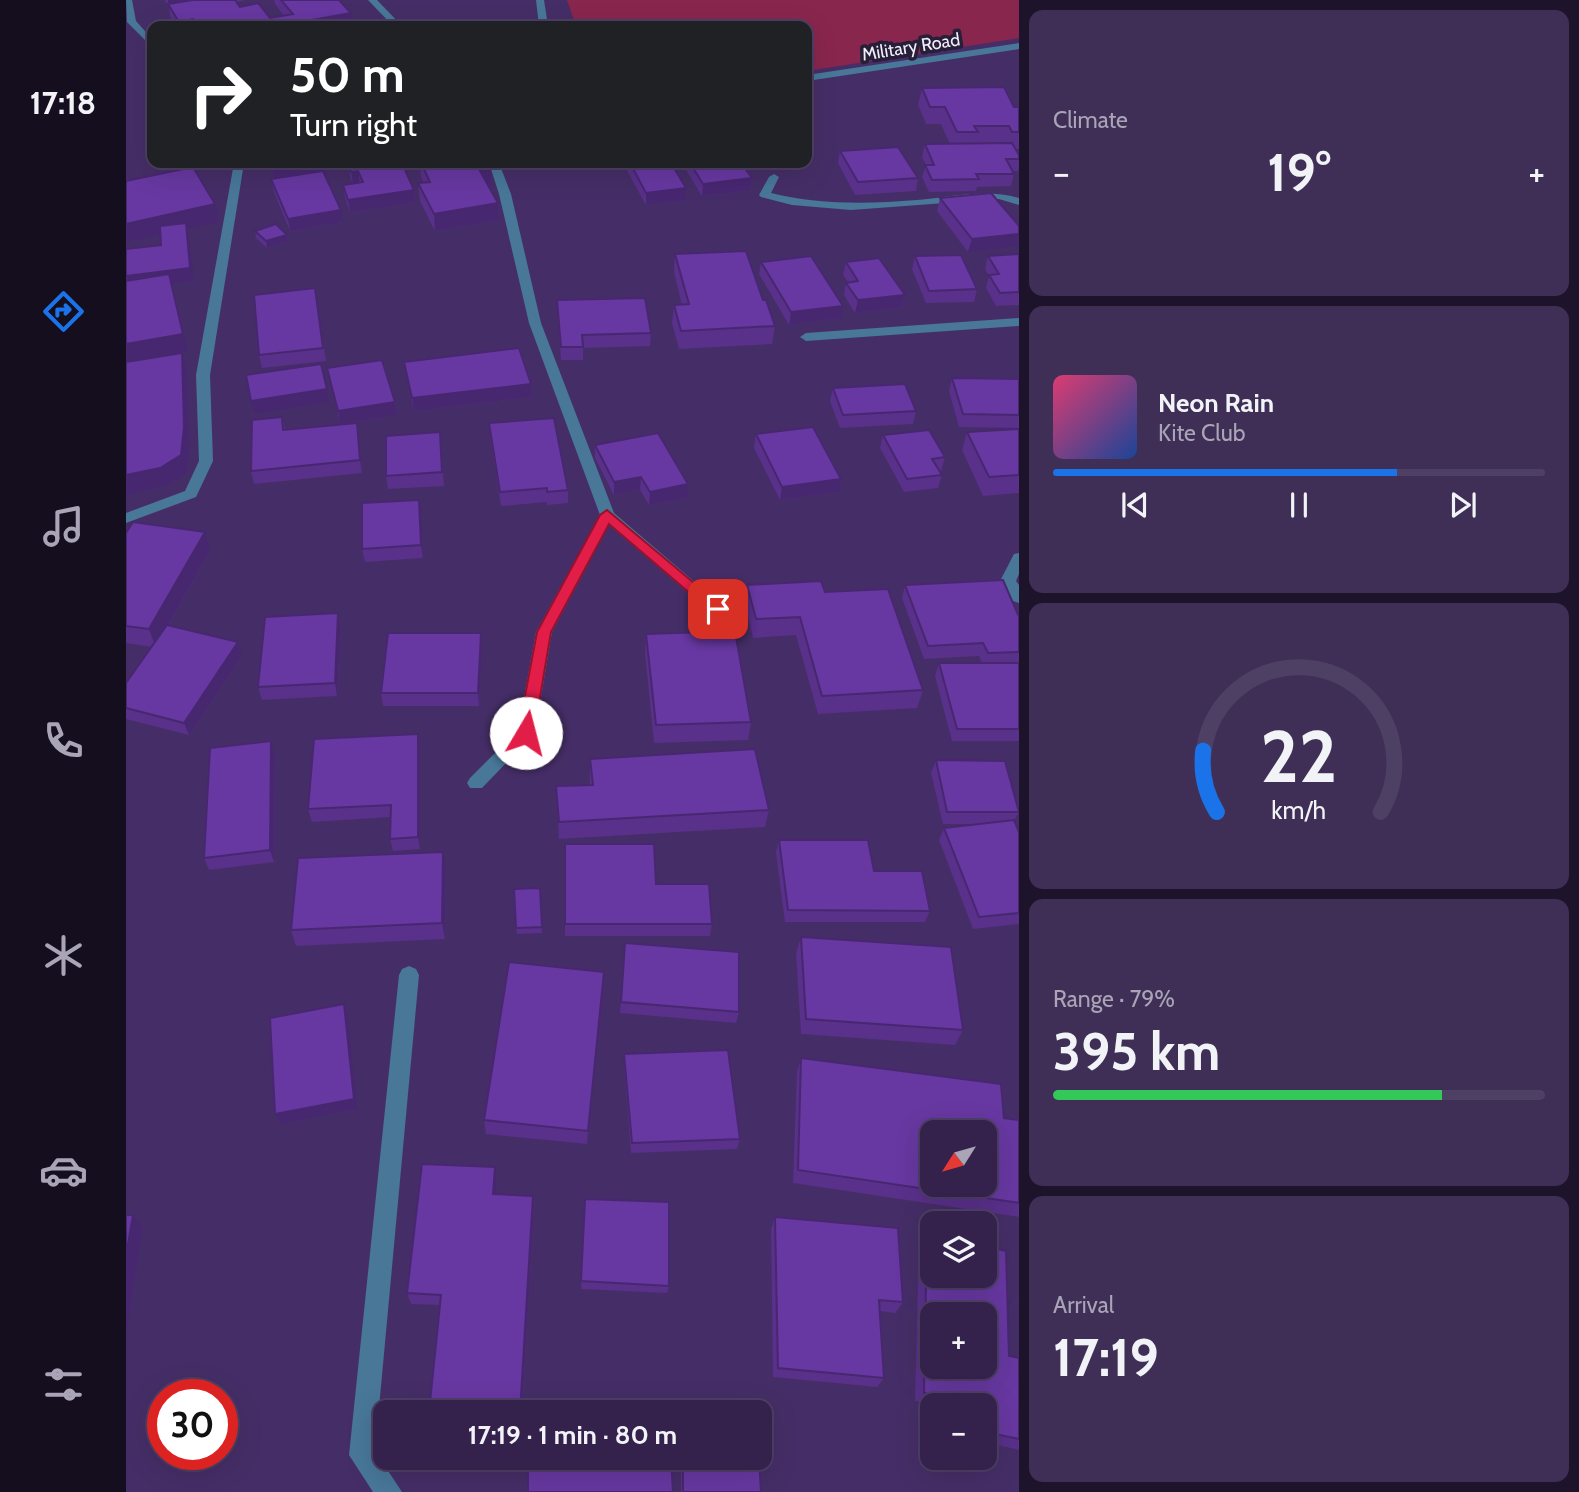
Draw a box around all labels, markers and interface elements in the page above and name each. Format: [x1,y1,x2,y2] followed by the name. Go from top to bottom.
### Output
[860,28,962,66] street label: Military Road
[290,45,405,104] text: 50 m
[175,49,266,140] icon: right
[30,83,96,122] text: 17:18
[290,105,417,144] text: Turn right
[1053,106,1128,134] text: Climate
[1267,141,1331,204] text: 19°
[1053,149,1070,196] text: −
[1528,149,1545,196] text: +
[39,287,88,336] icon: directions
[1158,387,1274,419] text: Neon Rain
[1158,419,1245,447] text: Kite Club
[1116,486,1154,524] icon: previous
[1280,486,1318,524] icon: pause
[1444,486,1482,524] icon: next
[39,502,88,551] icon: music
[688,579,748,639] pin
[699,590,737,628] icon: arrive
[489,696,563,770] position arrow
[1260,712,1338,800] text: 22
[39,716,88,765] icon: phone
[1272,795,1326,825] text: km/h
[39,931,88,980] icon: climate
[1053,985,1175,1013] text: Range · 79%
[1053,1020,1220,1083] text: 395 km
[920,1120,998,1197] north arrow
[920,1120,997,1470] map controls
[39,1146,88,1195] icon: car
[920,1211,997,1288] button: layers
[1053,1291,1114,1319] text: Arrival
[920,1302,997,1379] button: +
[1053,1326,1159,1389] text: 17:19
[39,1360,88,1409] icon: filters
[147,1379,238,1470] speed limit sign: 30
[920,1393,997,1470] button: −
[468,1419,677,1451] text: 17:19 · 1 min · 80 m

